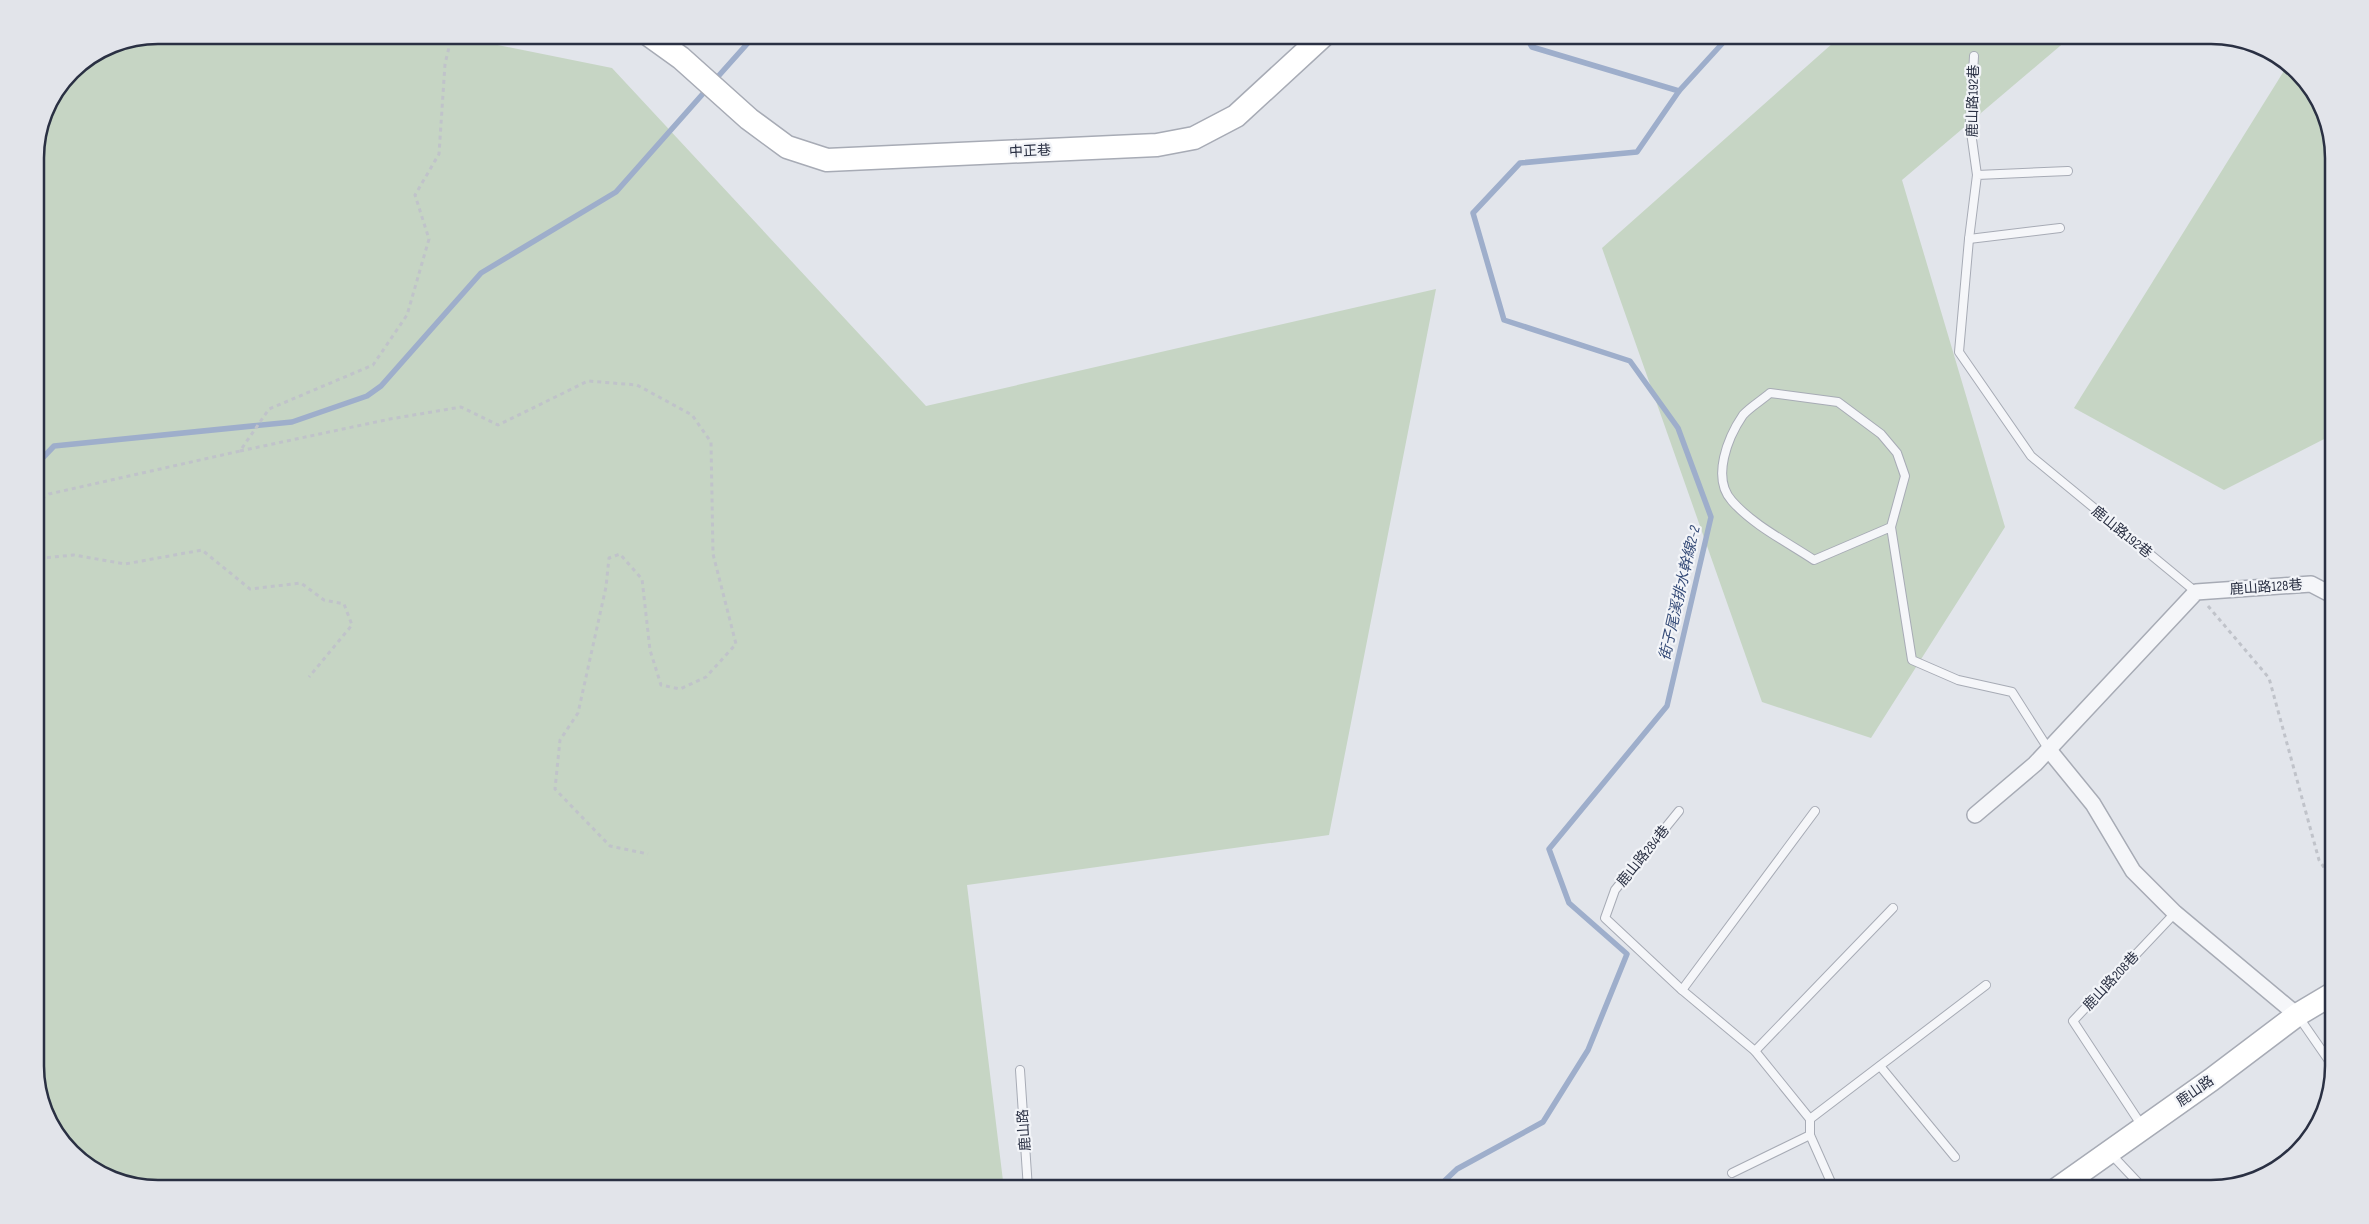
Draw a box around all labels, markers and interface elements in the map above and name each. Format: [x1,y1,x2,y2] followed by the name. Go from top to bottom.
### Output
[1964,64,1982,138] street label: 鹿山路192巷
[1009,141,1051,161] street label: 中正巷
[2088,502,2156,562] street label: 鹿山路192巷
[1655,523,1705,662] water label: 街子尾溪排水幹線2-2
[2229,576,2303,598] street label: 鹿山路128巷
[1613,822,1673,890] street label: 鹿山路284巷
[2079,948,2143,1014] street label: 鹿山路208巷
[2173,1072,2217,1110] street label: 鹿山路
[1014,1108,1034,1152] street label: 鹿山路

